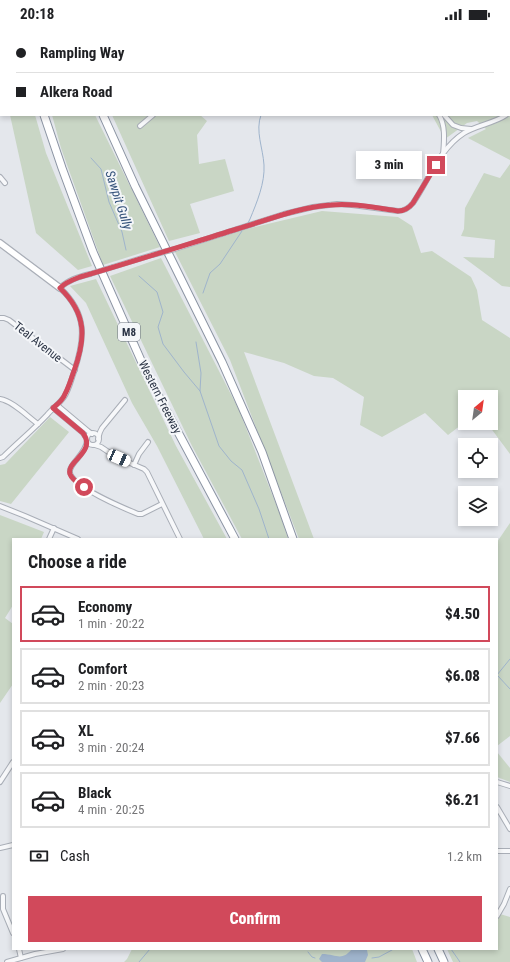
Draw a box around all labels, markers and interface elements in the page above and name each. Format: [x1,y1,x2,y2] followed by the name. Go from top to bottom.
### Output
[20,5,54,23] text: 20:18
[40,44,125,62] text: Rampling Way
[40,83,112,101] text: Alkera Road
[356,151,422,179] callout: 3 min
[427,156,445,174] route end
[375,157,403,172] text: 3 min
[102,169,136,232] water label: Sawpit Gully
[11,319,65,365] street label: Teal Avenue
[118,323,140,341] road number: M8
[136,358,184,436] street label: Western Freeway
[458,390,498,430] north arrow
[458,390,498,526] map controls
[458,438,498,478] button: locate
[106,448,132,468] car
[75,478,93,496] route start
[458,486,498,526] button: layers
[28,551,127,572] text: Choose a ride
[30,596,66,632] icon: car
[78,598,132,616] text: Economy
[445,605,480,623] text: $4.50
[78,616,144,631] text: 1 min · 20:22
[30,658,66,694] icon: car
[78,660,127,678] text: Comfort
[445,667,480,685] text: $6.08
[78,678,144,693] text: 2 min · 20:23
[30,720,66,756] icon: car
[78,722,94,740] text: XL
[445,729,480,747] text: $7.66
[78,740,144,755] text: 3 min · 20:24
[30,782,66,818] icon: car
[78,784,111,802] text: Black
[445,791,480,809] text: $6.21
[78,802,144,817] text: 4 min · 20:25
[28,845,50,867] icon: cash
[60,847,90,865] text: Cash
[447,849,482,864] text: 1.2 km
[28,896,482,942] button: Confirm

